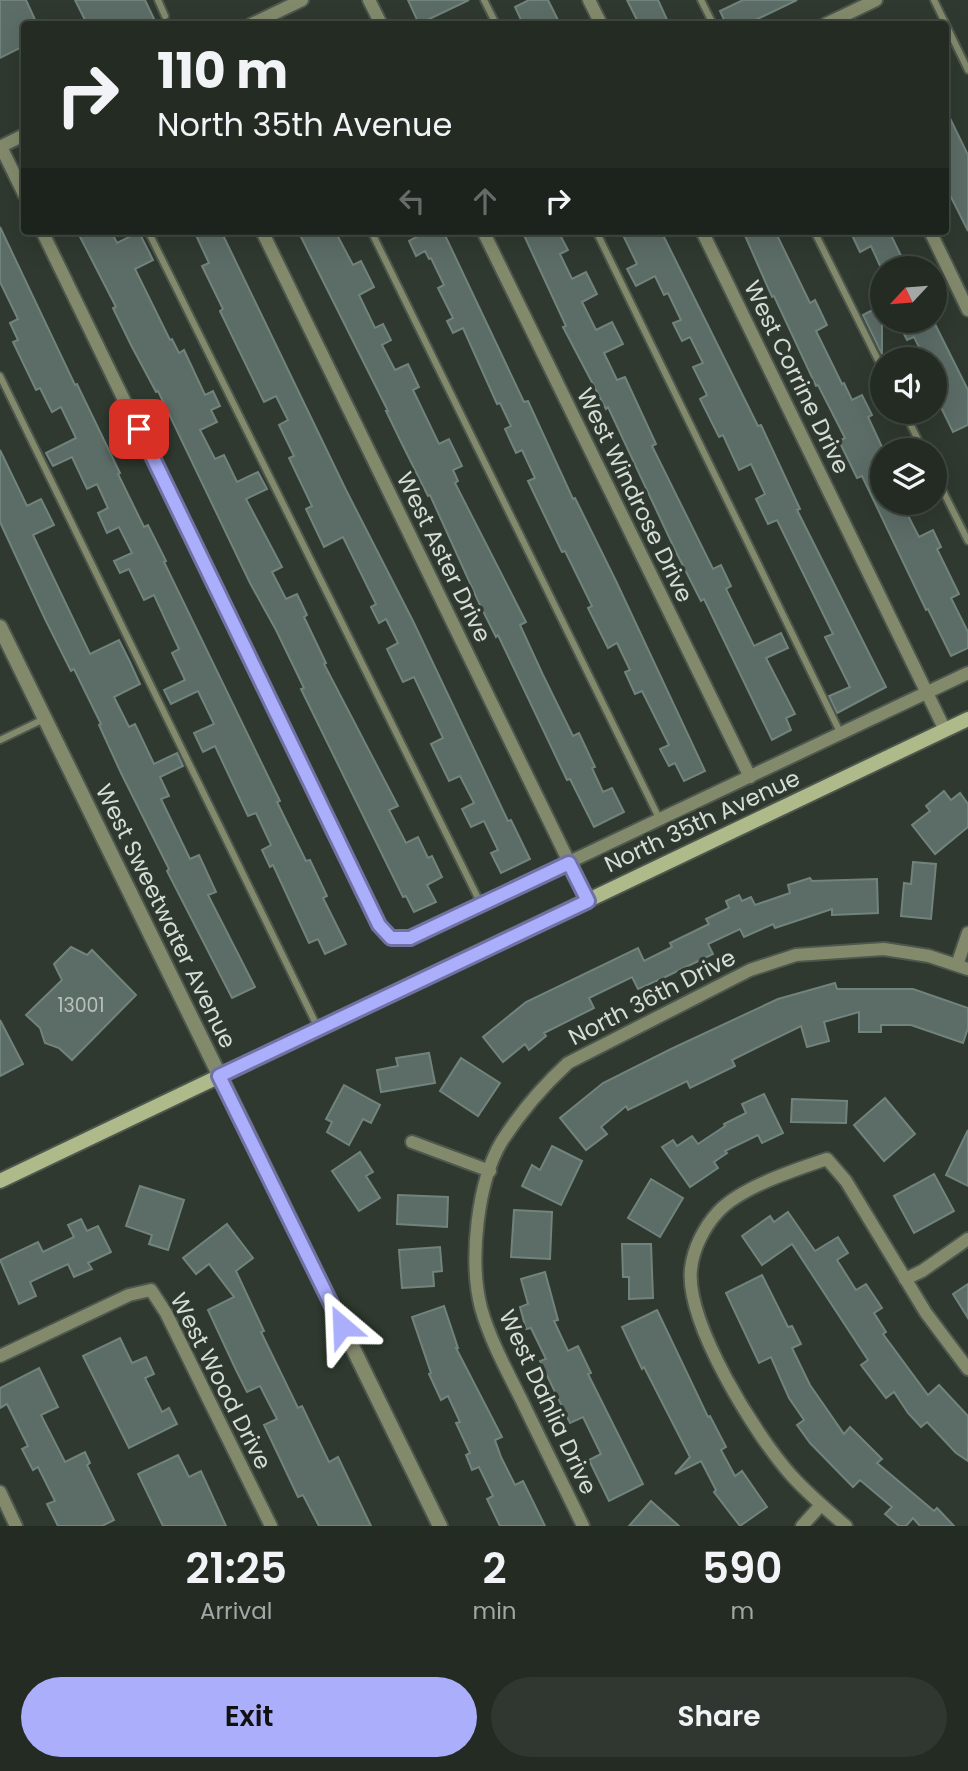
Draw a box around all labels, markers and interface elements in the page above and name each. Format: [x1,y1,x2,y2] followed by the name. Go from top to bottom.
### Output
[157,37,288,105] text: 110 m
[42,49,133,140] icon: right
[157,102,452,147] text: North 35th Avenue
[393,182,431,220] icon: left
[466,182,504,220] icon: ahead
[539,182,577,220] icon: right
[870,256,947,332] north arrow
[870,256,947,515] map controls
[736,275,858,479] street label: West Corrine Drive
[870,347,947,424] button: sound
[569,382,701,608] street label: West Windrose Drive
[109,399,169,459] pin
[120,410,158,448] icon: arrive
[870,438,947,515] button: layers
[389,467,499,647] street label: West Aster Drive
[599,762,805,880] street label: North 35th Avenue
[88,778,244,1054] street label: West Sweetwater Avenue
[563,941,741,1053] street label: North 36th Drive
[57,992,105,1019] house number: 13001
[163,1287,279,1475] street label: West Wood Drive
[305,1289,379,1363] position arrow
[491,1304,605,1500] street label: West Dahlia Drive
[185,1539,287,1598] text: 21:25
[482,1539,507,1598] text: 2
[702,1539,782,1598] text: 590
[200,1595,272,1627] text: Arrival
[472,1595,517,1627] text: min
[730,1595,754,1627] text: m
[21,1677,477,1757] button: Exit
[491,1677,947,1757] button: Share

